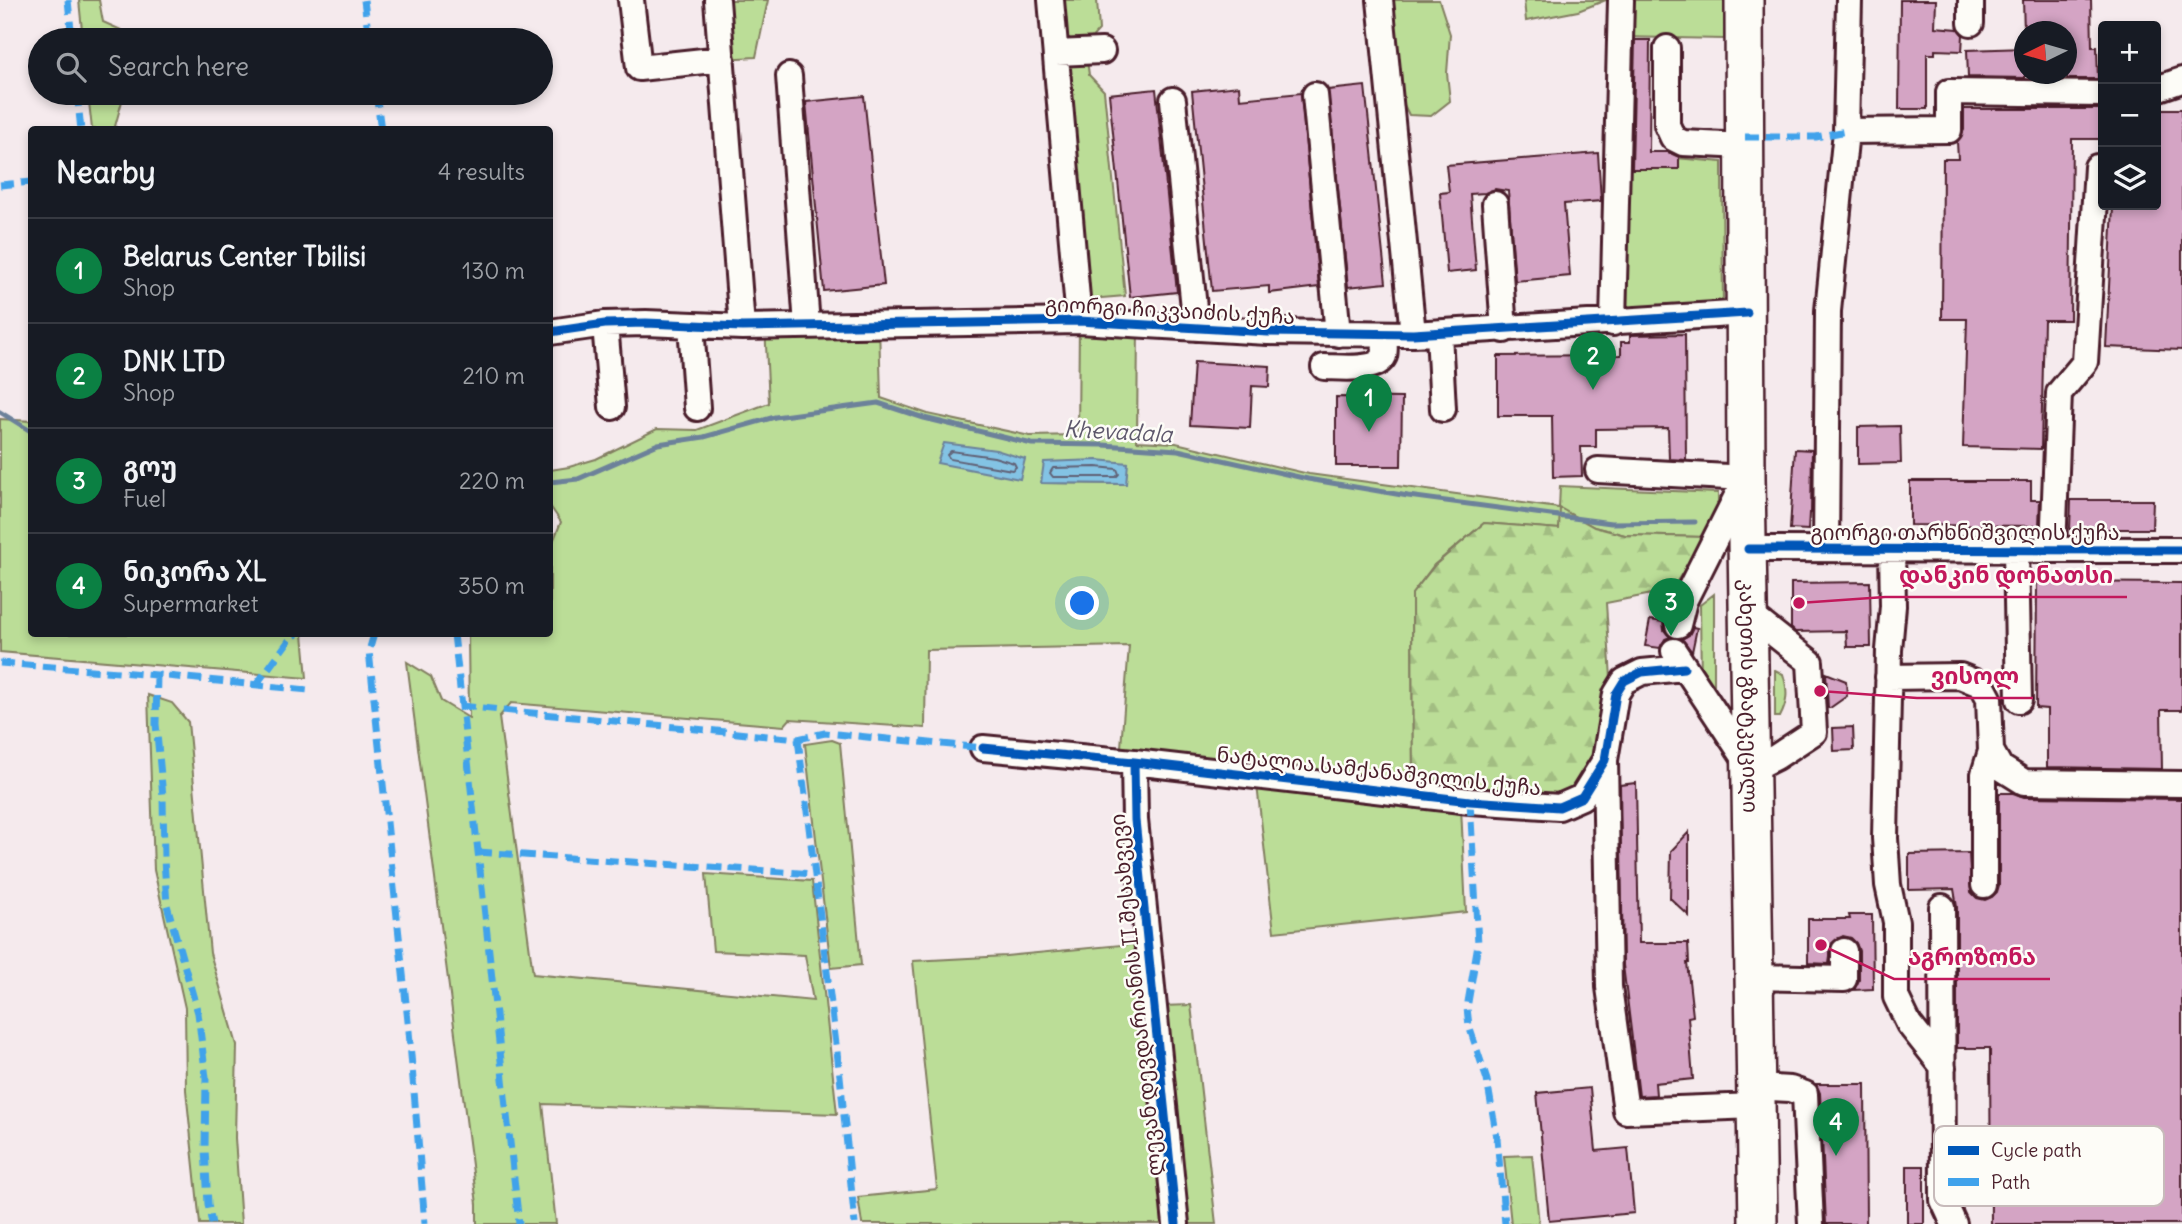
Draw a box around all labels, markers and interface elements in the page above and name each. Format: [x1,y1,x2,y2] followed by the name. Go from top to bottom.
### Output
[2014,21,2077,84] north arrow
[2098,21,2161,210] map controls
[2098,21,2161,84] button: +
[28,28,553,105] search box
[52,48,90,86] icon: search
[108,50,249,83] text: Search here
[2098,84,2161,147] button: −
[2098,147,2161,210] button: layers
[56,153,156,191] text: Nearby
[438,157,525,186] text: 4 results
[123,240,366,273] text: Belarus Center Tbilisi
[74,256,84,285] text: 1
[462,256,525,285] text: 130 m
[123,273,175,302] text: Shop
[1044,290,1296,330] street label: გიორგი ჩიკვაიძის ქუჩა
[1570,332,1616,390] pin: 2
[123,345,225,378] text: DNK LTD
[73,361,85,390] text: 2
[462,361,525,390] text: 210 m
[1346,374,1392,432] pin: 1
[123,378,175,407] text: Shop
[1063,414,1175,448] water label: Khevadala
[123,450,177,483] text: გოუ
[72,466,86,495] text: 3
[459,466,525,495] text: 220 m
[123,484,166,513] text: Fuel
[1810,519,2120,546] street label: გიორგი თარხნიშვილის ქუჩა
[1885,553,2127,597] callout: დანკინ დონათსი
[123,555,267,588] text: ნიკორა XL
[1899,560,2113,590] text: დანკინ დონათსი
[72,571,86,600] text: 4
[458,571,525,600] text: 350 m
[1648,578,1694,636] pin: 3
[1734,579,1765,813] street label: კახეთის გზატკეცილი
[1065,586,1099,620] your location
[123,589,259,618] text: Supermarket
[1917,654,2033,698] callout: ვისოლ
[1931,661,2019,690] text: ვისოლ
[1215,741,1543,801] street label: ნატალია სამქანაშვილის ქუჩა
[1104,812,1168,1178] street label: ლევან დევდარიანის II შესახვევი
[1894,935,2050,979] callout: აგროზონა
[1908,942,2036,971] text: აგროზონა
[1813,1098,1859,1156] pin: 4
[1934,1126,2164,1206] legend
[1991,1138,2082,1162] text: Cycle path
[1991,1170,2030,1194] text: Path

